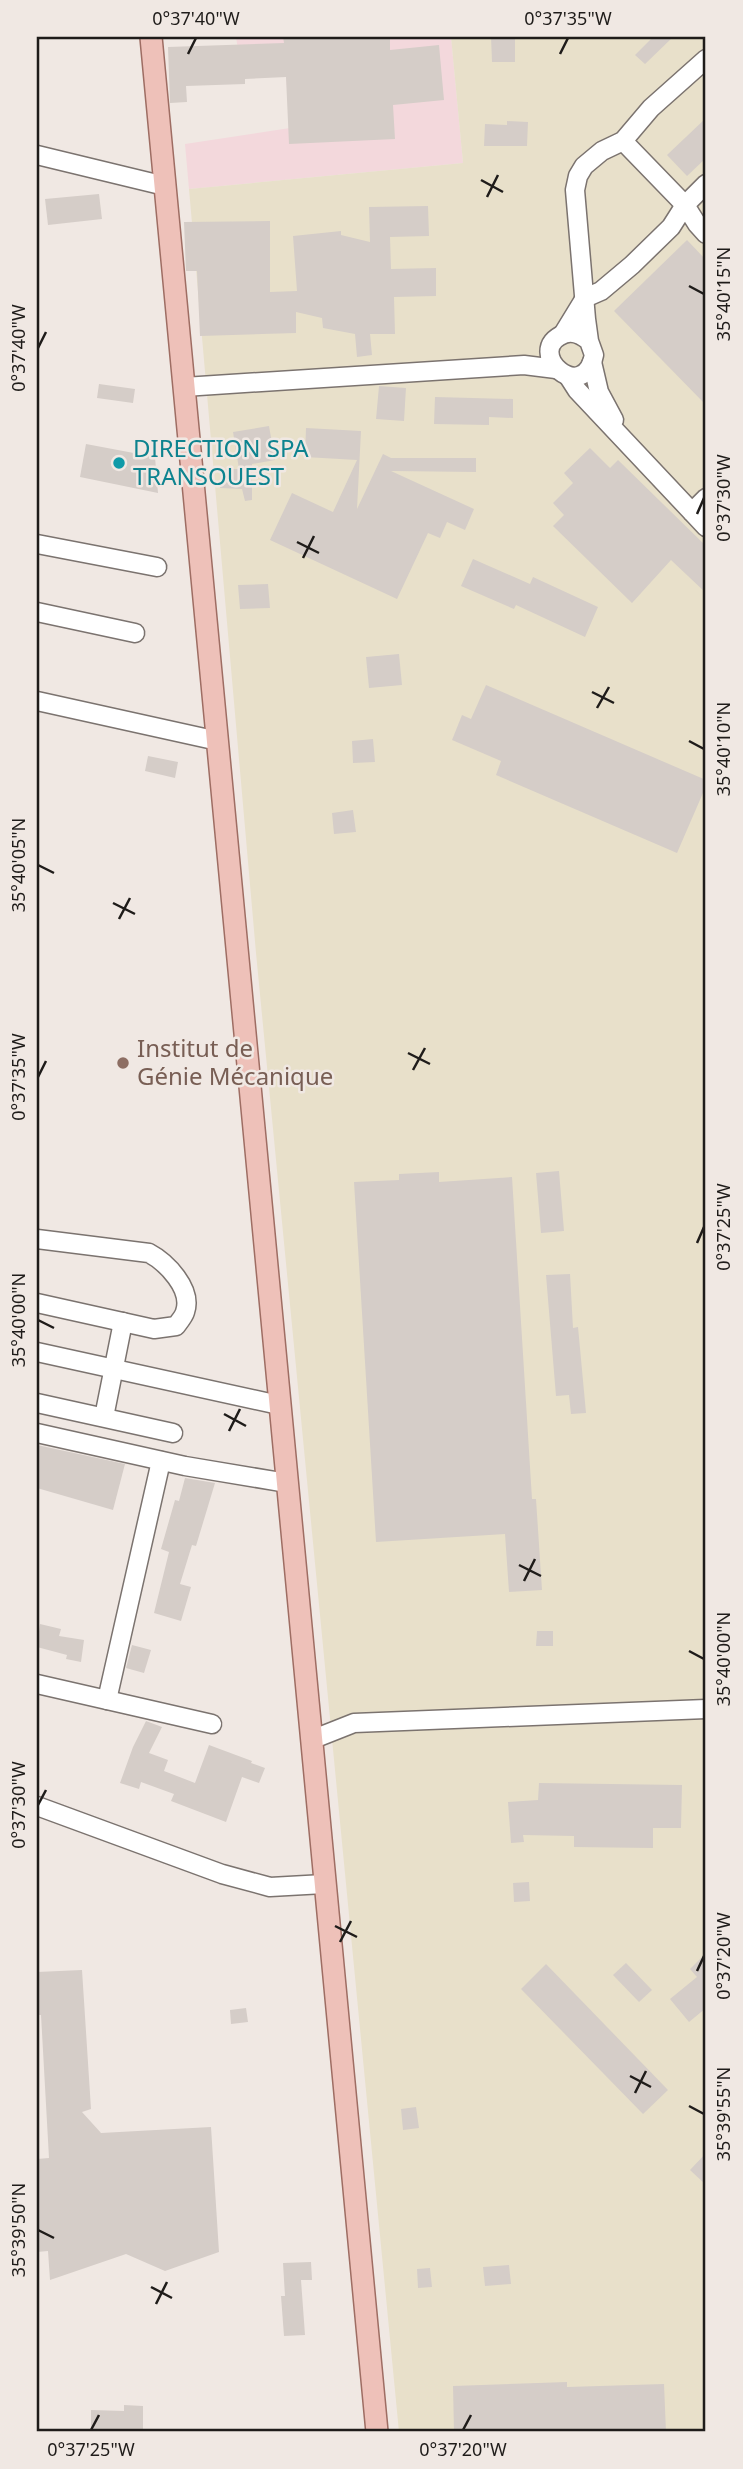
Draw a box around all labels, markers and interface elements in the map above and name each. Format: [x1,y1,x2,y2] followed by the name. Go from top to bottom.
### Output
[152,6,240,30] text: 0°37'40"W
[524,6,612,30] text: 0°37'35"W
[711,247,735,341] text: 35°40'15"N
[6,304,30,392] text: 0°37'40"W
[133,431,309,492] place label: DIRECTION SPA TRANSOUEST
[711,454,735,542] text: 0°37'30"W
[111,455,127,471] marker: DIRECTION SPA TRANSOUEST
[711,702,735,796] text: 35°40'10"N
[6,818,30,912] text: 35°40'05"N
[137,1031,333,1092] place label: Institut de Génie Mécanique
[6,1033,30,1121] text: 0°37'35"W
[115,1055,131,1071] marker: Institut de Génie Mécanique
[711,1183,735,1271] text: 0°37'25"W
[6,1273,30,1367] text: 35°40'00"N
[711,1612,735,1706] text: 35°40'00"N
[6,1761,30,1849] text: 0°37'30"W
[711,1912,735,2000] text: 0°37'20"W
[711,2067,735,2161] text: 35°39'55"N
[6,2183,30,2277] text: 35°39'50"N
[47,2437,135,2461] text: 0°37'25"W
[419,2437,507,2461] text: 0°37'20"W

